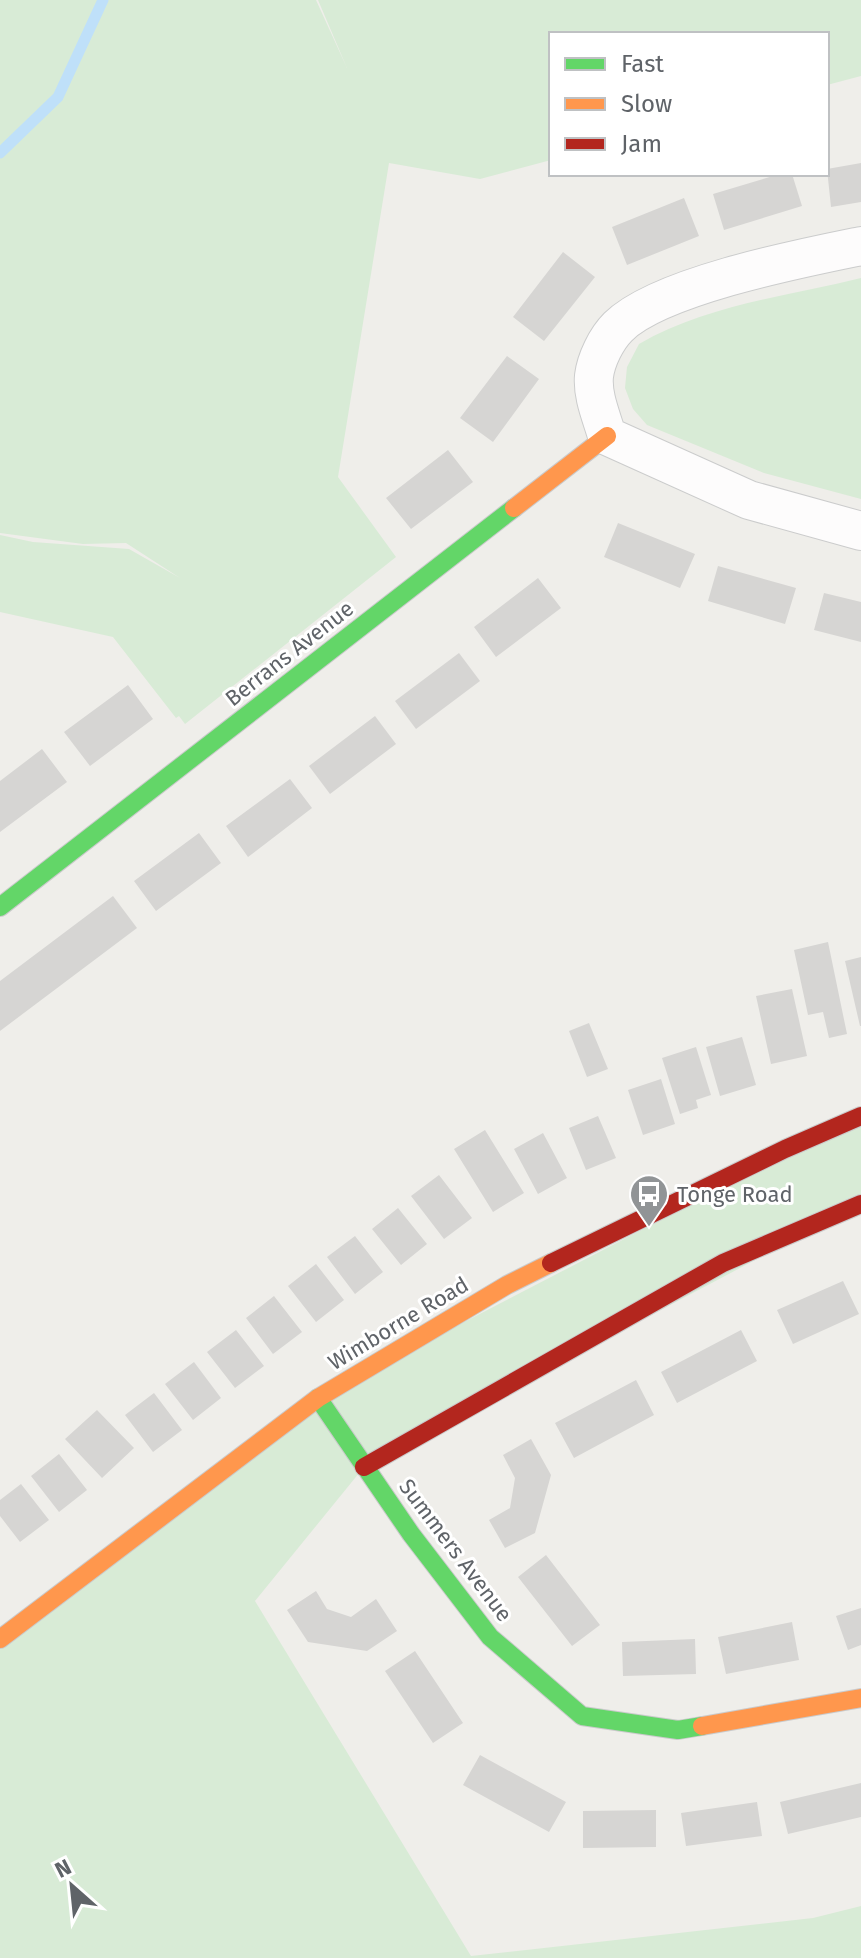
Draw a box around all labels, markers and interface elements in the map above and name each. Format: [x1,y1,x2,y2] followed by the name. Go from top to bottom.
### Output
[549,32,829,176] legend
[621,50,664,78] text: Fast
[621,90,672,118] text: Slow
[621,130,662,158] text: Jam
[220,595,359,712] street label: Berrans Avenue
[628,1173,670,1228] bus stop icon: Tonge Road
[677,1181,793,1208] place label: Tonge Road
[323,1271,473,1376] street label: Wimborne Road
[393,1474,518,1627] street label: Summers Avenue
[32,1846,112,1926] north arrow
[51,1853,76,1884] text: N

